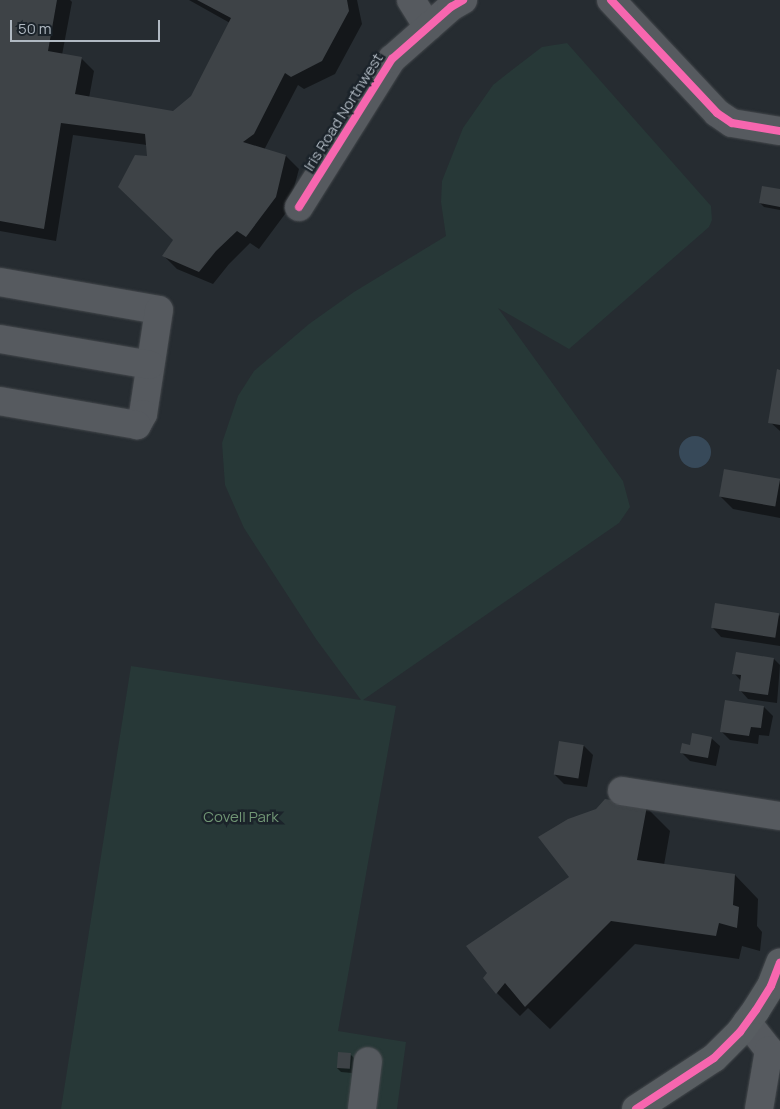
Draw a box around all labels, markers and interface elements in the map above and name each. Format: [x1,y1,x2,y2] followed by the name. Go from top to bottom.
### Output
[12,10,162,42] scale bar
[18,18,52,39] text: 50 m
[300,50,386,174] street label: Iris Road Northwest
[203,808,279,826] park label: Covell Park

